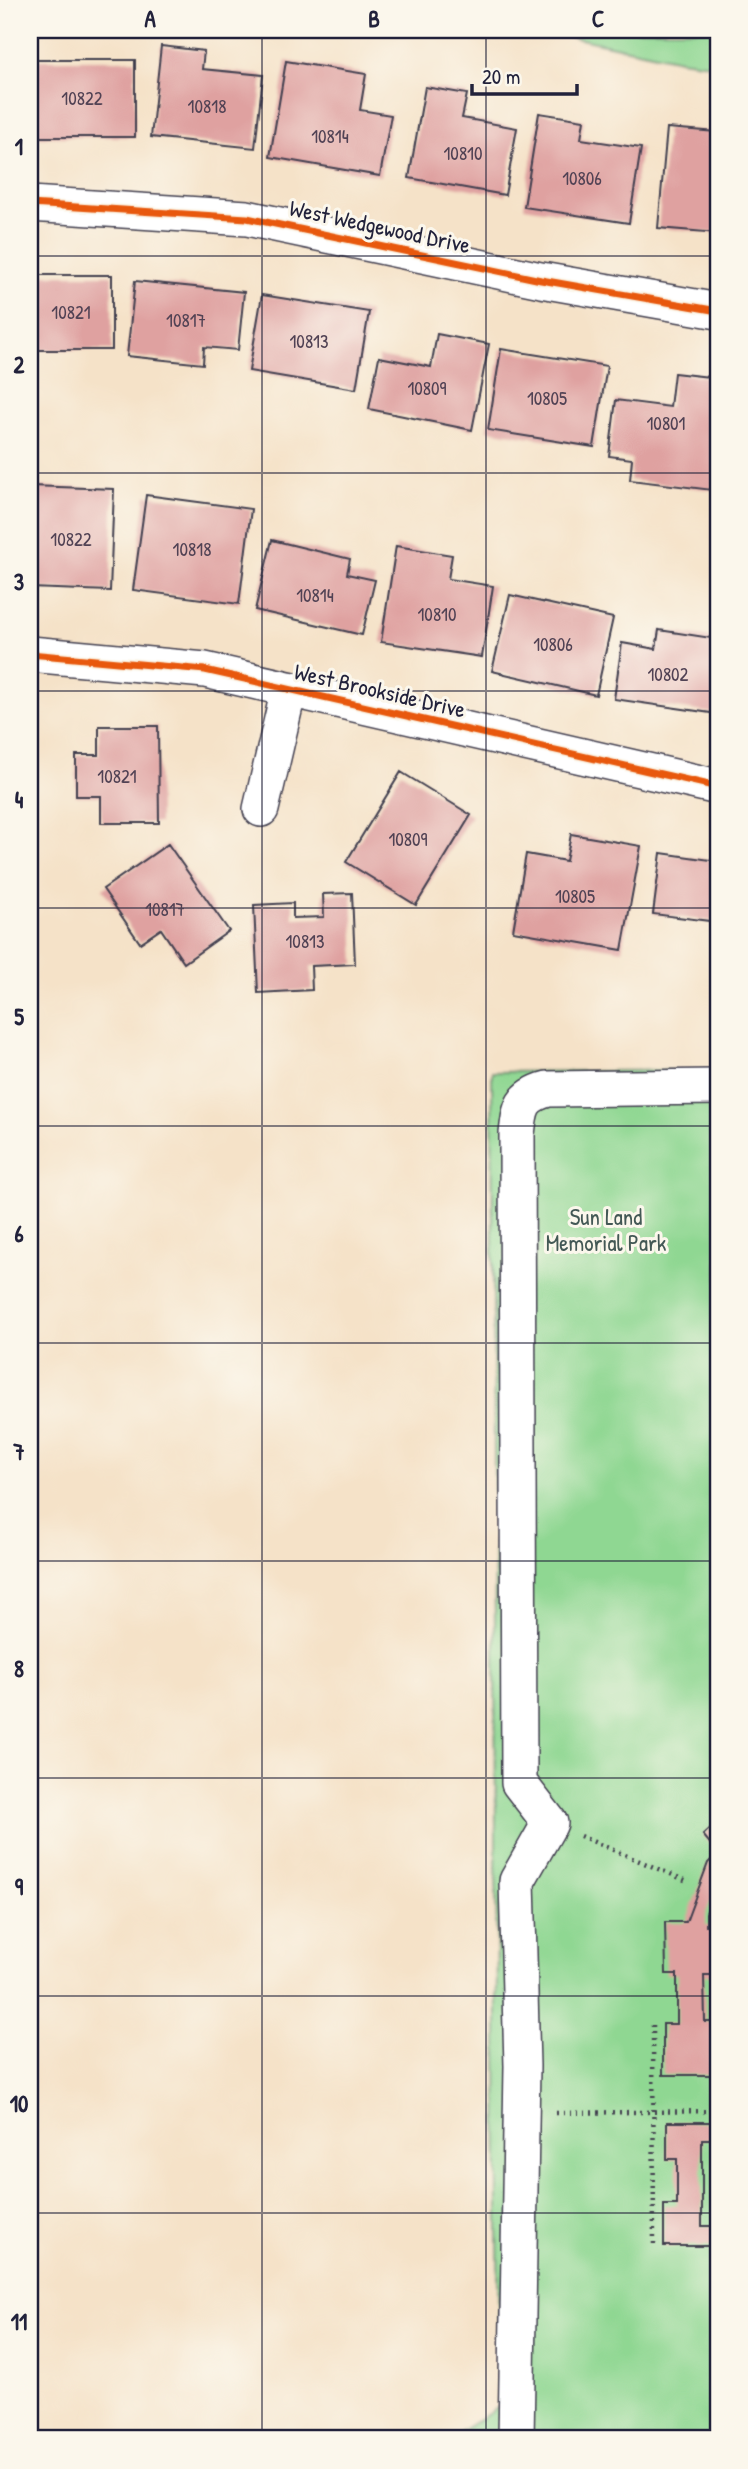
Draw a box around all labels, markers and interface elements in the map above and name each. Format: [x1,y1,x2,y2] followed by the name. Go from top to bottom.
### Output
[144,3,156,34] text: A
[368,3,380,34] text: B
[592,3,604,34] text: C
[472,52,576,96] scale bar
[482,62,520,91] text: 20 m
[61,85,103,111] house number: 10822
[188,93,226,119] house number: 10818
[311,123,349,149] house number: 10814
[15,131,23,162] text: 1
[443,140,483,166] house number: 10810
[562,165,602,191] house number: 10806
[287,192,473,260] street label: West Wedgewood Drive
[51,299,91,325] house number: 10821
[166,307,206,333] house number: 10817
[289,328,329,354] house number: 10813
[14,349,25,380] text: 2
[407,375,447,401] house number: 10809
[527,385,567,411] house number: 10805
[646,410,686,436] house number: 10801
[50,526,92,552] house number: 10822
[173,536,211,562] house number: 10818
[14,566,24,597] text: 3
[296,582,334,608] house number: 10814
[417,601,457,627] house number: 10810
[533,631,573,657] house number: 10806
[291,655,469,725] street label: West Brookside Drive
[647,661,689,687] house number: 10802
[97,763,137,789] house number: 10821
[15,784,24,815] text: 4
[388,826,428,852] house number: 10809
[555,883,595,909] house number: 10805
[145,896,185,922] house number: 10817
[285,928,325,954] house number: 10813
[14,1001,24,1032] text: 5
[546,1201,667,1258] park label: Sun Land Memorial Park
[14,1218,24,1249] text: 6
[12,1436,25,1467] text: 7
[14,1653,24,1684] text: 8
[15,1871,24,1902] text: 9
[10,2088,28,2119] text: 10
[11,2306,27,2337] text: 11

